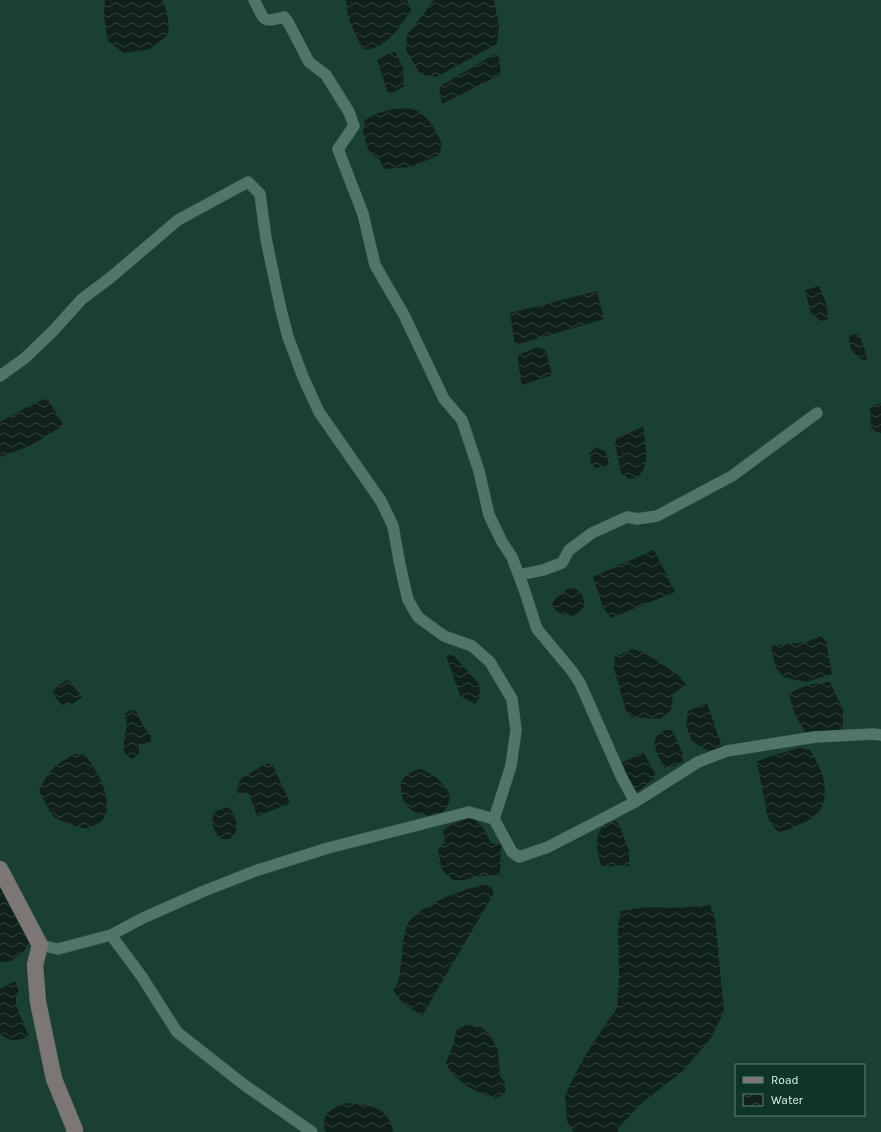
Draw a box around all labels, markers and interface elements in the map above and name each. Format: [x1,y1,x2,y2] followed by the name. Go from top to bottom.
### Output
[735,1064,865,1116] legend
[771,1073,799,1087] text: Road
[771,1093,804,1107] text: Water

